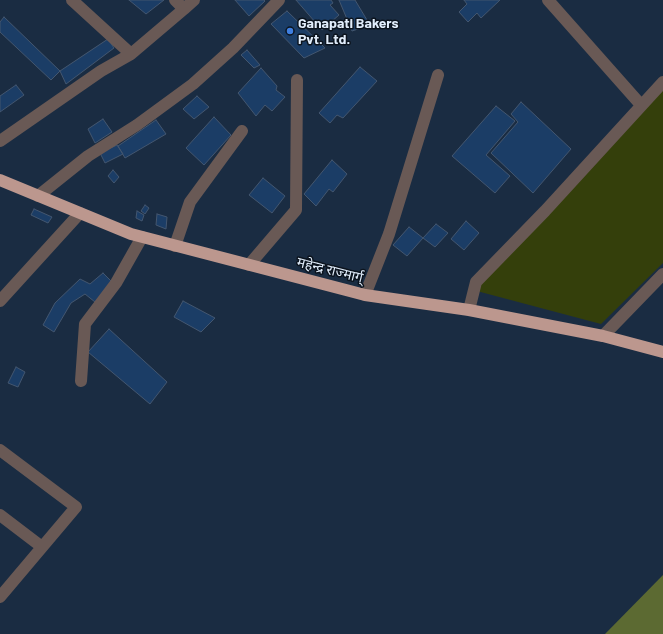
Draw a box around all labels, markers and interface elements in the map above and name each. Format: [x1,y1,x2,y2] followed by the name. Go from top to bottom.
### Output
[298,15,399,48] place label: Ganapati Bakers Pvt. Ltd.
[285,26,295,36] marker: Ganapati Bakers Pvt. Ltd.
[295,254,365,286] street label: महेन्द्र राज्मार्ग्

